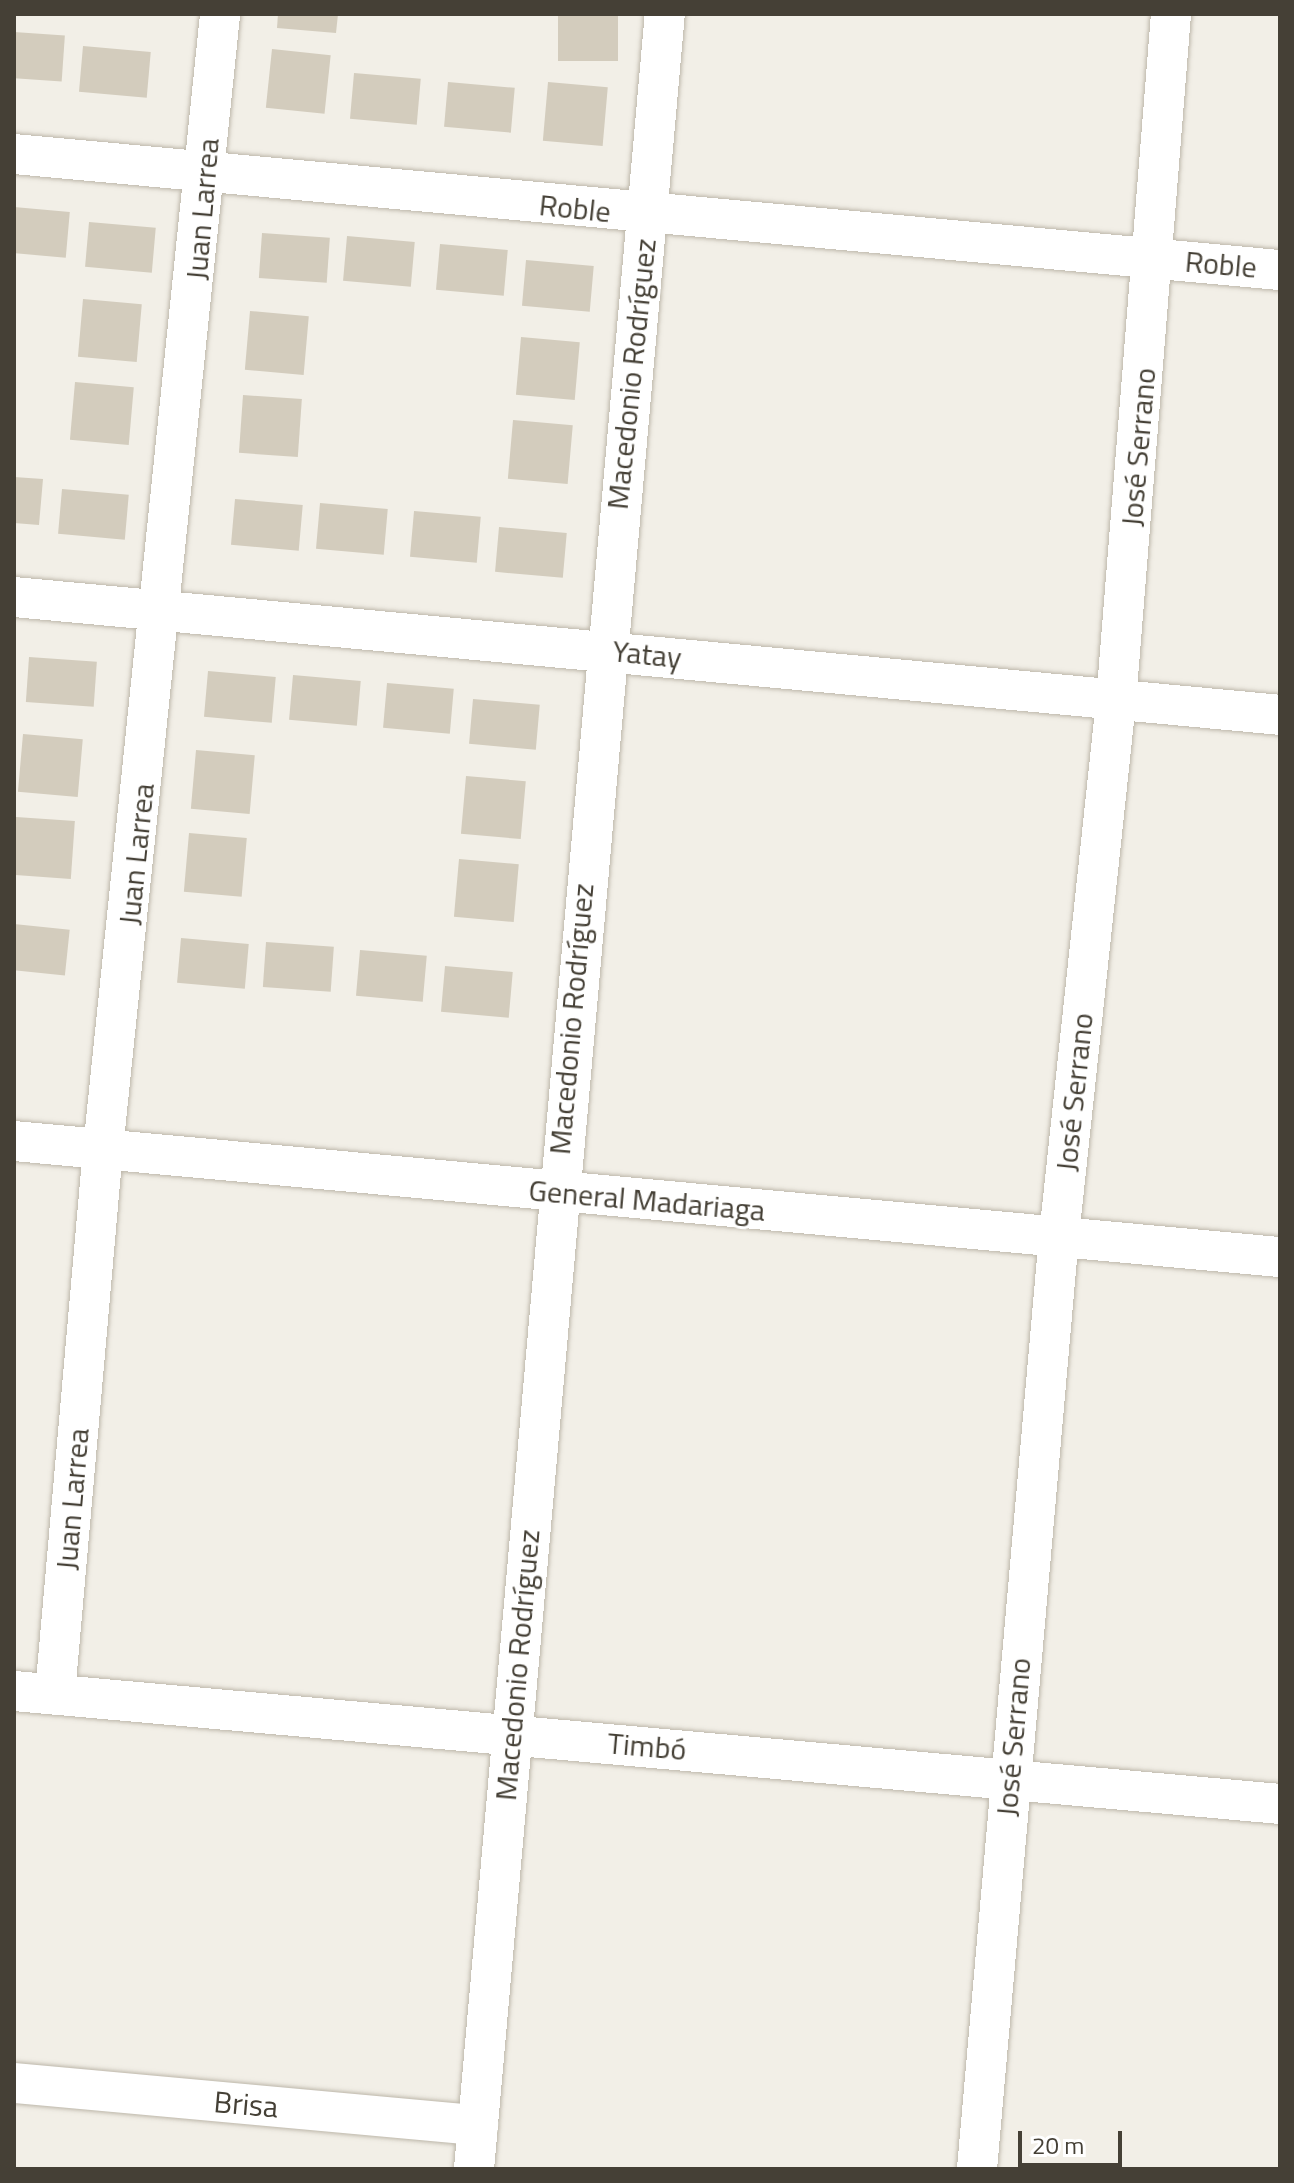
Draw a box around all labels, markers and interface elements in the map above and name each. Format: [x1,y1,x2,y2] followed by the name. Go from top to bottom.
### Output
[178,137,226,281] street label: Juan Larrea
[537,186,613,230] street label: Roble
[599,237,663,511] street label: Macedonio Rodríguez
[1184,243,1258,285] street label: Roble
[1113,366,1163,528] street label: José Serrano
[611,632,683,676] street label: Yatay
[111,781,161,927] street label: Juan Larrea
[541,882,601,1156] street label: Macedonio Rodríguez
[1048,1011,1100,1173] street label: José Serrano
[527,1172,767,1228] street label: General Madariaga
[48,1427,96,1571] street label: Juan Larrea
[487,1528,547,1802] street label: Macedonio Rodríguez
[988,1656,1038,1818] street label: José Serrano
[606,1725,688,1767] street label: Timbó
[212,2083,280,2125] street label: Brisa
[1022,2115,1126,2165] scale bar
[1032,2127,1084,2163] text: 20 m

